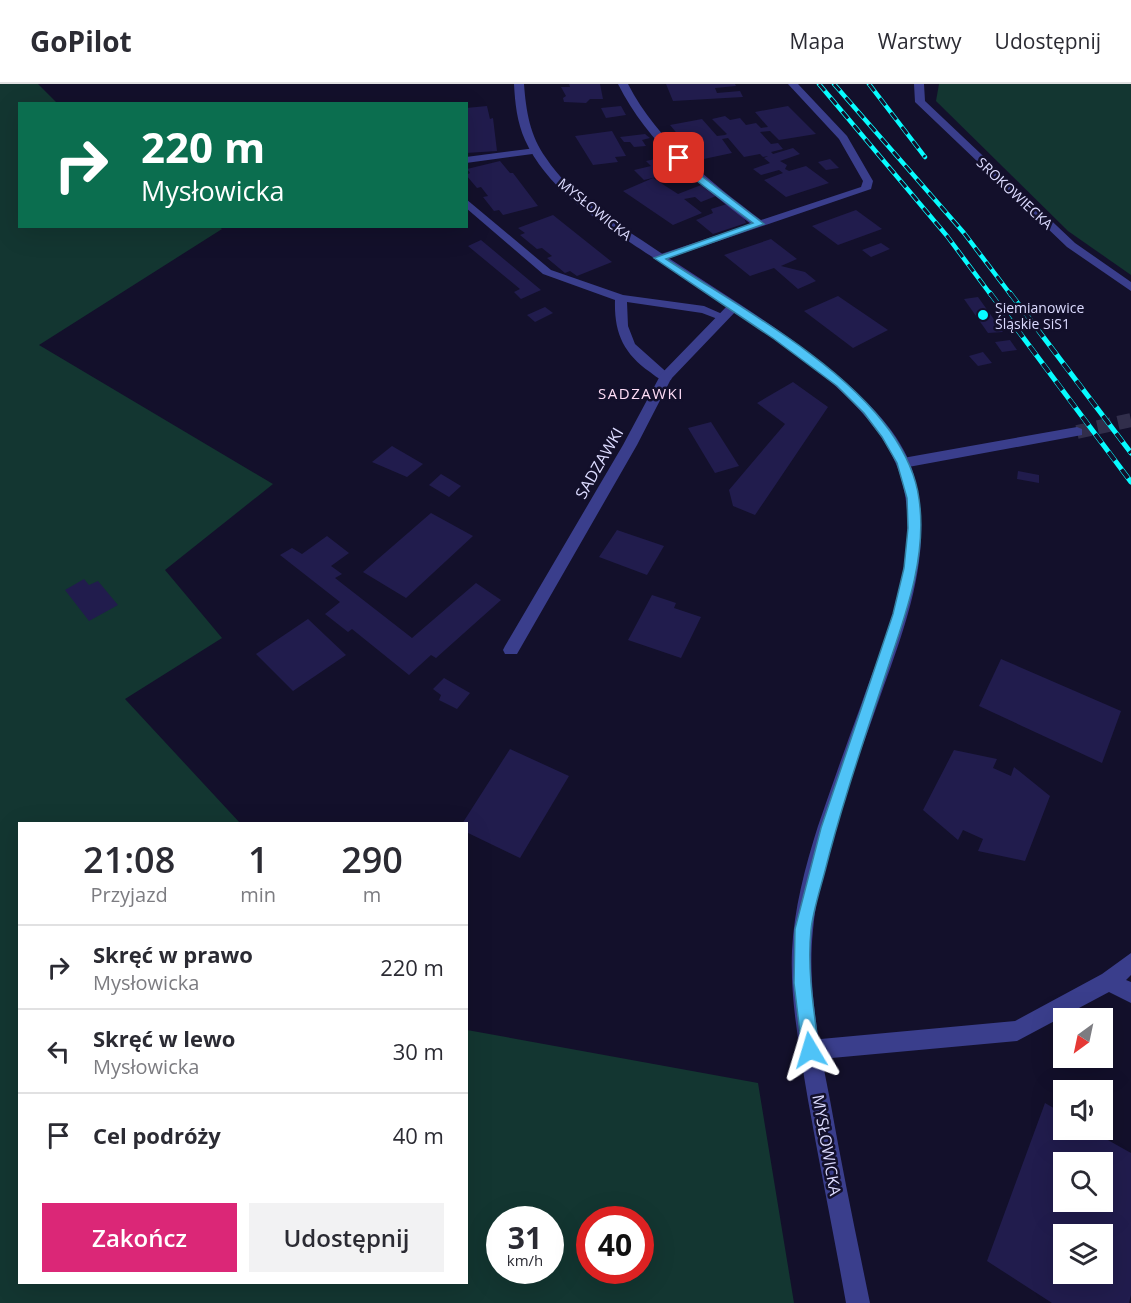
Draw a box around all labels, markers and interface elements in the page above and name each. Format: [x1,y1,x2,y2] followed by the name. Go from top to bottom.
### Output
[30,22,132,60] text: GoPilot
[790,27,845,55] text: Mapa
[878,27,962,55] text: Warstwy
[995,27,1101,55] text: Udostępnij
[141,118,265,175] text: 220 m
[42,126,120,204] icon: right
[653,132,704,183] pin
[662,141,695,174] icon: arrive
[973,153,1057,233] street label: SROKOWIECKA
[141,172,285,209] text: Mysłowicka
[554,173,636,245] street label: MYSŁOWICKA
[995,298,1084,333] place label: Siemianowice Śląskie SiS1
[976,308,990,322] marker: Siemianowice Śląskie SiS1
[598,383,684,403] district label: SADZAWKI
[570,423,628,503] street label: SADZAWKI
[83,835,175,884] text: 21:08
[248,835,269,884] text: 1
[341,835,403,884] text: 290
[90,881,168,908] text: Przyjazd
[240,881,276,908] text: min
[363,881,381,908] text: m
[93,939,253,969] text: Skręć w prawo
[42,951,75,984] icon: right
[380,952,444,982] text: 220 m
[93,969,199,996] text: Mysłowicka
[1053,1008,1113,1068] north arrow
[1053,1008,1113,1284] map controls
[778,1018,842,1082] position arrow
[93,1023,235,1053] text: Skręć w lewo
[42,1035,75,1068] icon: left
[393,1036,444,1066] text: 30 m
[93,1053,199,1080] text: Mysłowicka
[1053,1080,1113,1140] button: sound
[807,1093,847,1198] street label: MYSŁOWICKA
[42,1119,75,1152] icon: arrive
[93,1120,221,1150] text: Cel podróży
[393,1120,444,1150] text: 40 m
[1053,1152,1113,1212] button: search
[42,1203,237,1272] button: Zakończ
[249,1203,444,1272] button: Udostępnij
[576,1206,654,1284] speed limit sign: 40
[508,1217,542,1258] text: 31
[1053,1224,1113,1284] button: layers
[507,1250,543,1270] text: km/h

